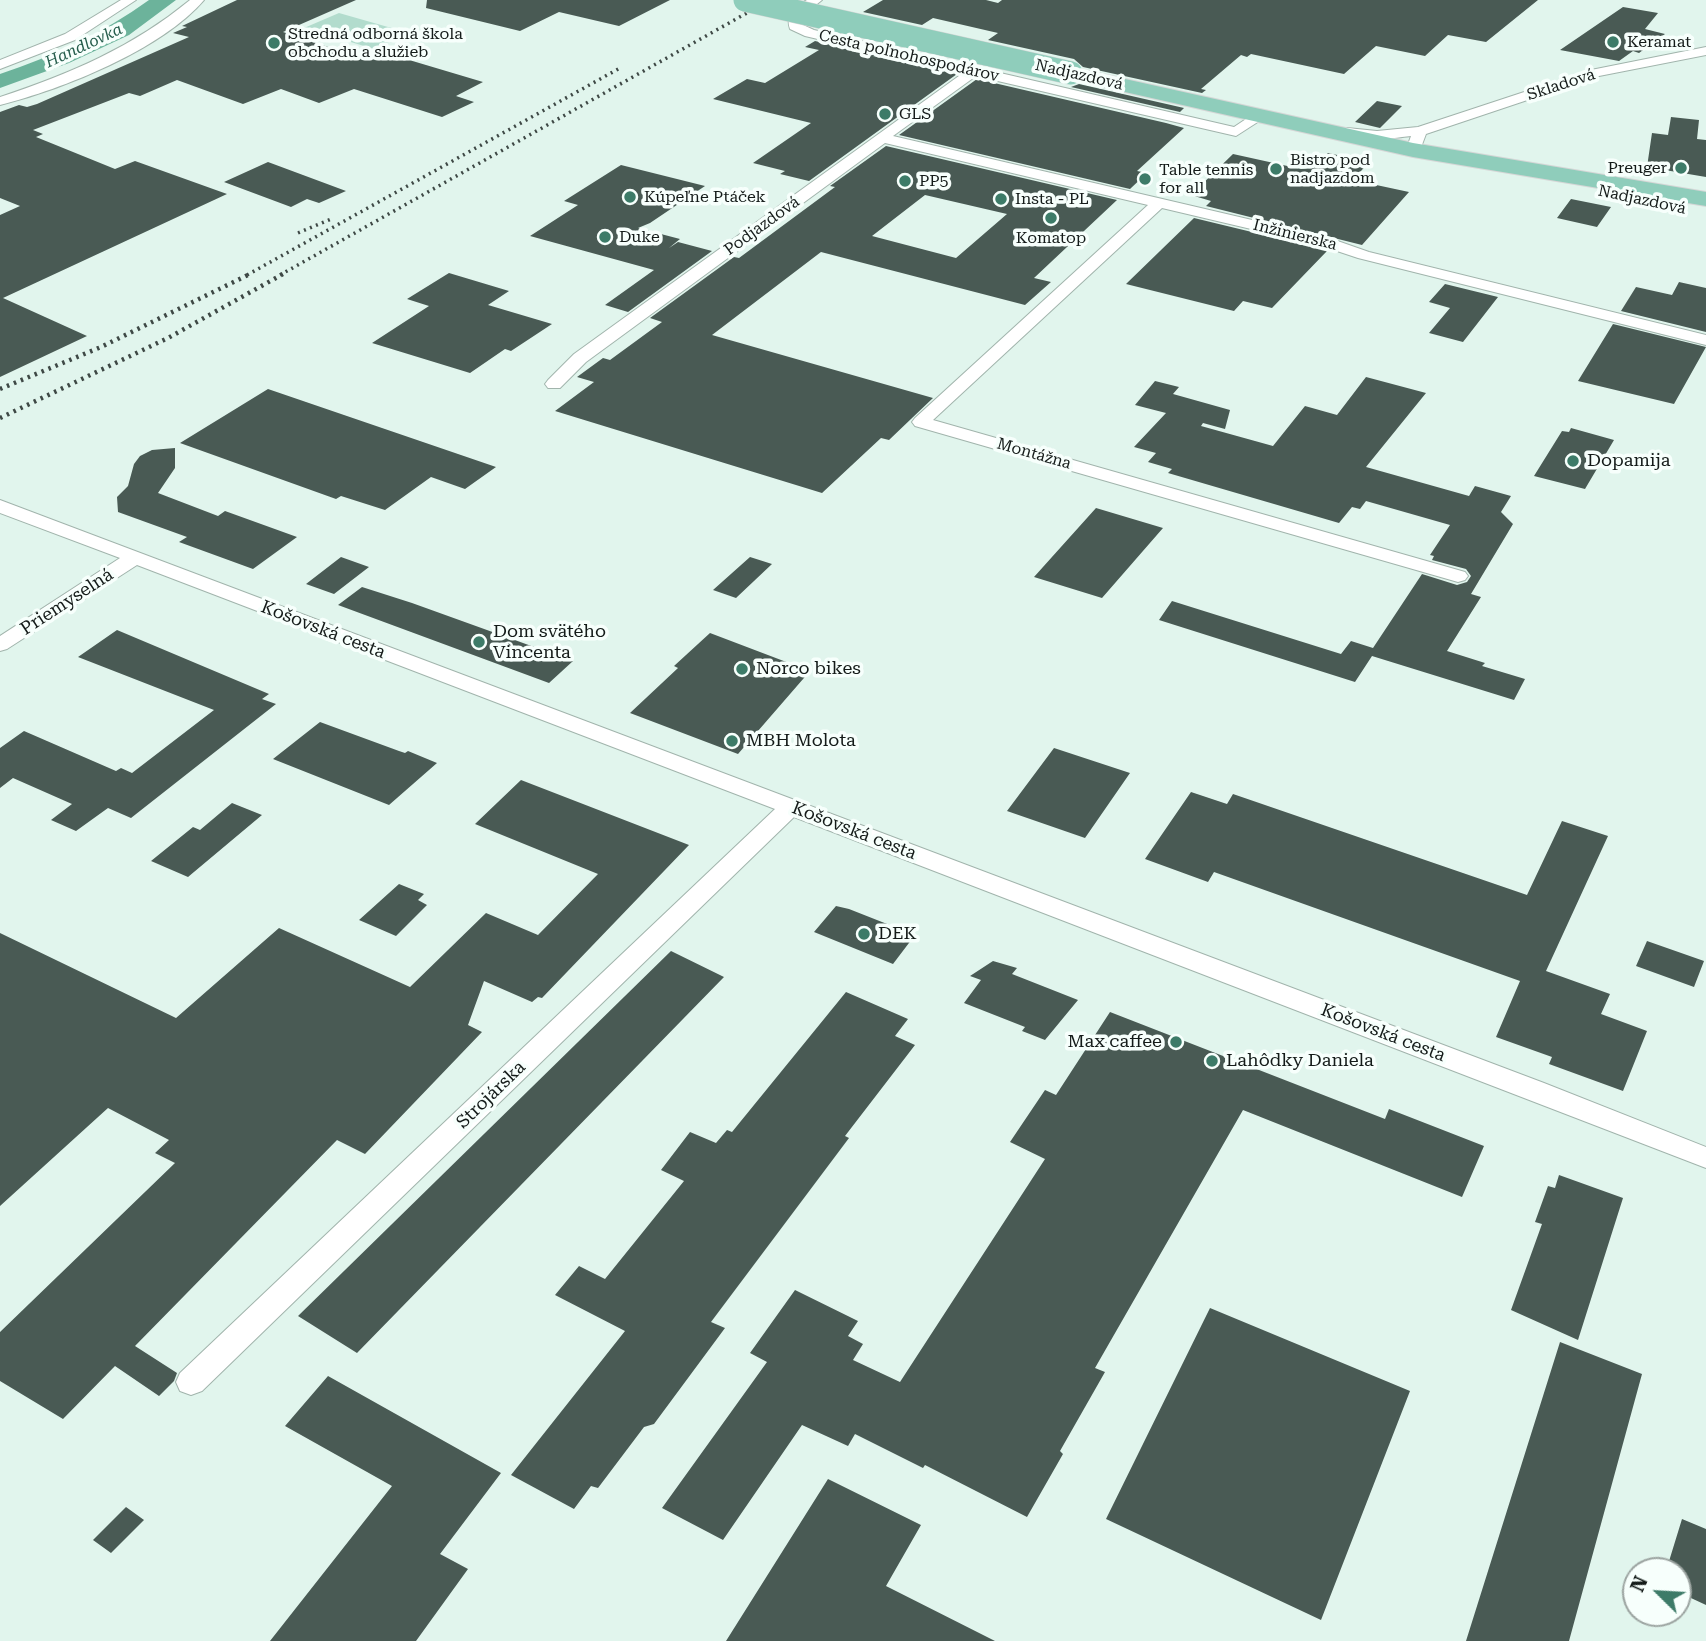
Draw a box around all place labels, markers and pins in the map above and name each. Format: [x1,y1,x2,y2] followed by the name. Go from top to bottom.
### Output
[288,24,463,62] place label: Stredná odborná škola obchodu a služieb
[1627,32,1691,52] place label: Keramat
[1605,34,1621,50] marker: Keramat
[266,35,282,51] marker: Stredná odborná škola obchodu a služieb
[899,104,931,124] place label: GLS
[877,106,893,122] marker: GLS
[1290,150,1375,188] place label: Bistro pod nadjazdom
[1607,158,1667,178] place label: Preuger
[1159,160,1253,198] place label: Table tennis for all
[1673,160,1689,176] marker: Preuger
[1268,161,1284,177] marker: Bistro pod nadjazdom
[919,171,948,191] place label: PP5
[1137,171,1153,187] marker: Table tennis for all
[897,173,913,189] marker: PP5
[644,187,766,207] place label: Kúpeľne Ptáček
[622,189,638,205] marker: Kúpeľne Ptáček
[1015,189,1089,209] place label: Insta - PL
[993,191,1009,207] marker: Insta - PL
[1043,210,1059,226] marker: Komatop
[619,227,660,247] place label: Duke
[1016,228,1086,248] place label: Komatop
[597,229,613,245] marker: Duke
[1587,450,1671,472] place label: Dopamija
[1565,453,1581,469] marker: Dopamija
[493,621,606,664] place label: Dom svätého Vincenta
[471,634,487,650] marker: Dom svätého Vincenta
[756,658,861,680] place label: Norco bikes
[734,661,750,677] marker: Norco bikes
[746,730,856,752] place label: MBH Molota
[724,733,740,749] marker: MBH Molota
[878,923,917,945] place label: DEK
[856,926,872,942] marker: DEK
[1067,1031,1162,1053] place label: Max caffee
[1168,1034,1184,1050] marker: Max caffee
[1226,1050,1374,1072] place label: Lahôdky Daniela
[1204,1053,1220,1069] marker: Lahôdky Daniela

